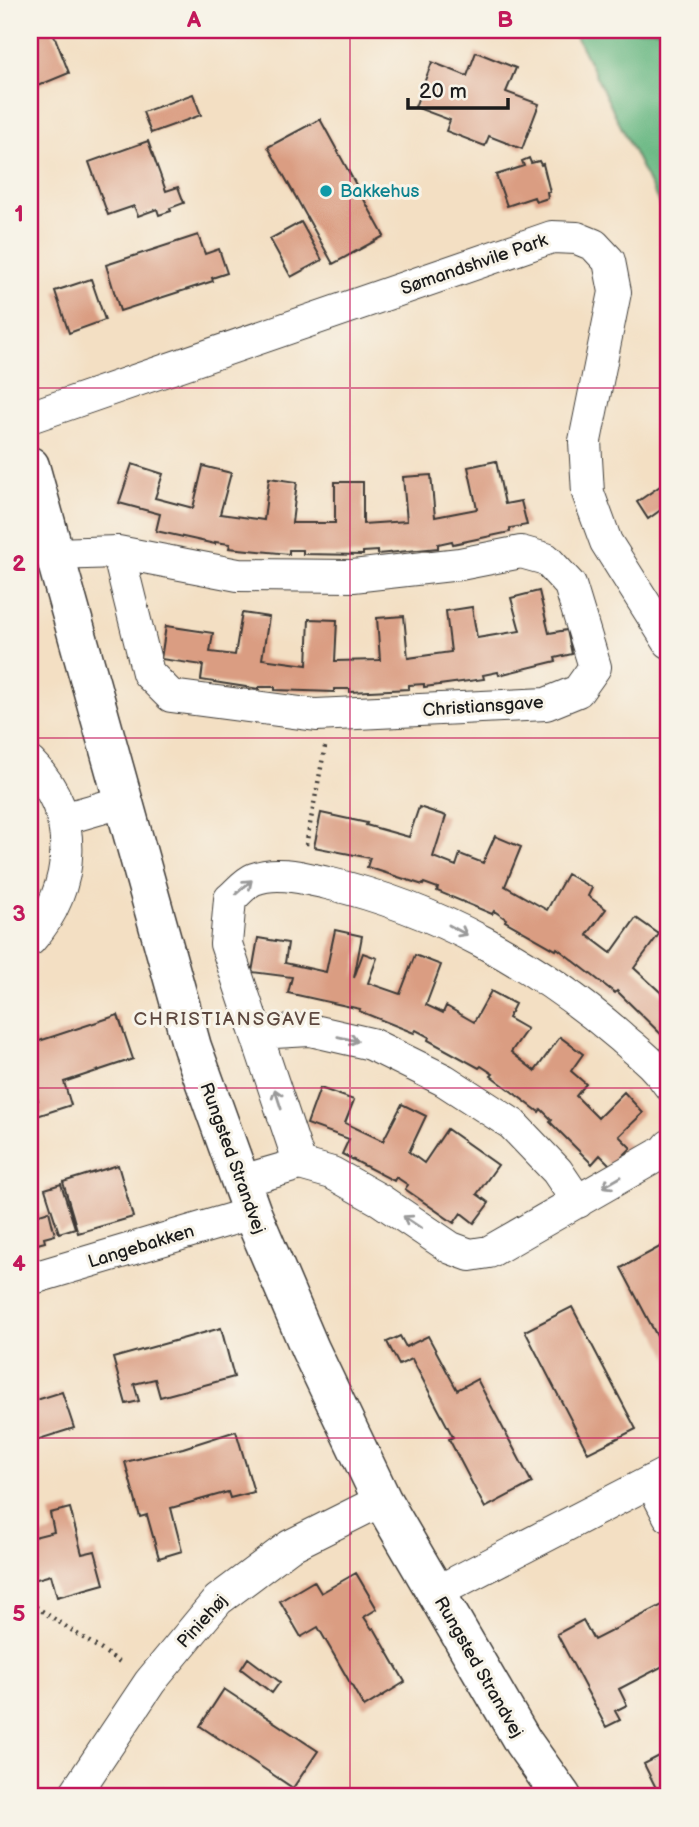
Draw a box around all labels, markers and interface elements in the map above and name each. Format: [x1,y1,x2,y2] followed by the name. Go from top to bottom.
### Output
[186,6,202,34] text: A
[497,6,513,34] text: B
[408,66,508,110] scale bar
[419,79,467,104] text: 20 m
[340,181,419,202] place label: Bakkehus
[318,183,334,199] marker: Bakkehus
[14,200,24,228] text: 1
[398,229,550,299] street label: Sømandshvile Park
[12,550,26,578] text: 2
[422,692,544,721] street label: Christiansgave
[234,879,252,895] one-way arrow
[12,900,26,928] text: 3
[448,923,468,937] one-way arrow
[134,1008,322,1031] district label: CHRISTIANSGAVE
[336,1032,359,1046] one-way arrow
[195,1080,270,1237] street label: Rungsted Strandvej
[271,1089,283,1111] one-way arrow
[602,1175,622,1189] one-way arrow
[403,1215,422,1229] one-way arrow
[86,1220,197,1273] street label: Langebakken
[12,1250,26,1278] text: 4
[173,1590,232,1652] street label: Piniehøj
[430,1593,528,1742] street label: Rungsted Strandvej
[12,1600,26,1628] text: 5

